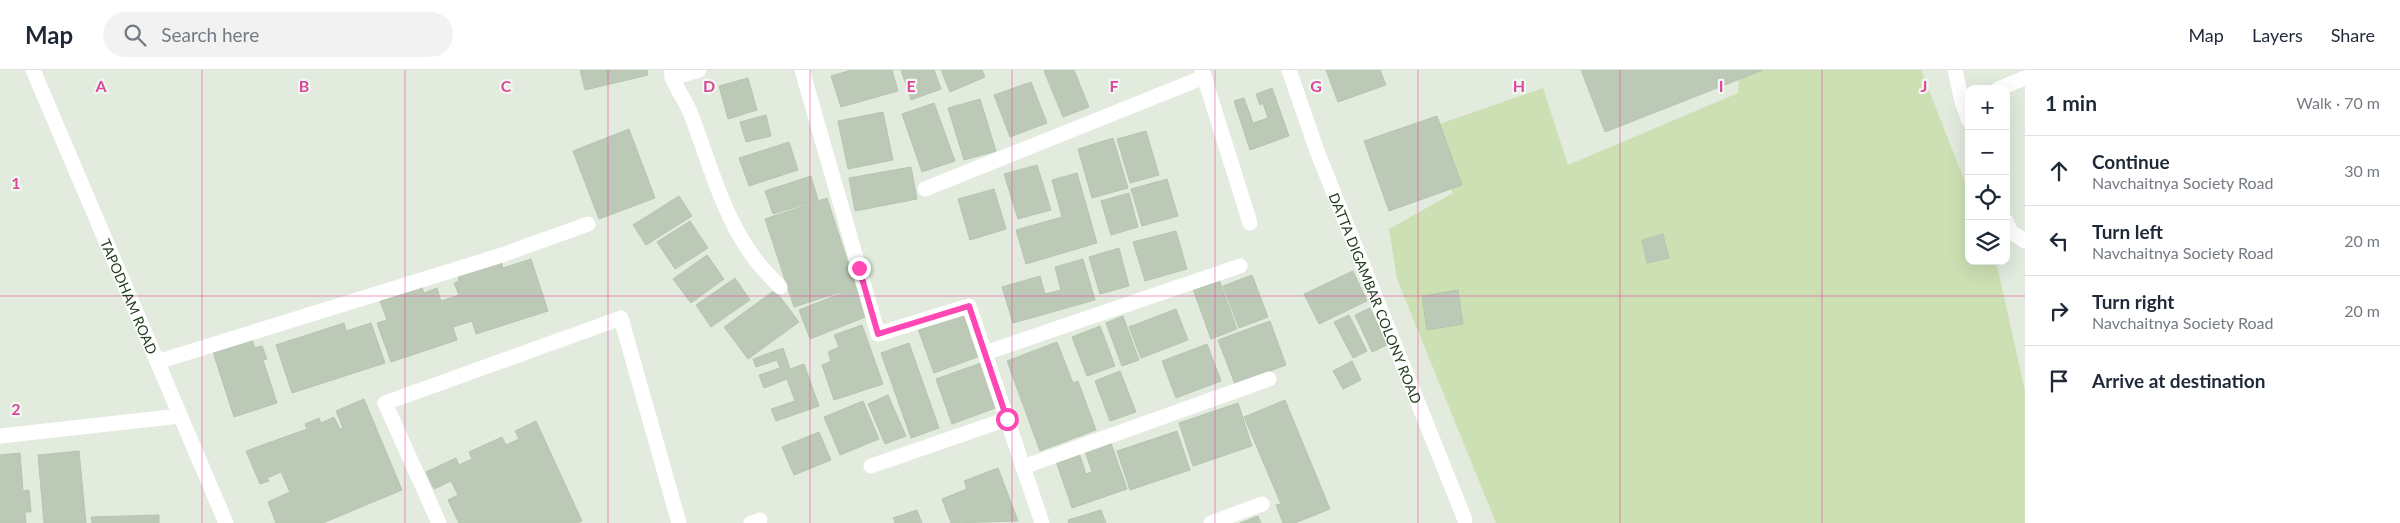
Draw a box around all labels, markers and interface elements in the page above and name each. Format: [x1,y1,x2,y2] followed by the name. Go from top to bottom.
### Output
[103,12,453,57] search box
[25,20,73,49] text: Map
[121,21,149,49] icon: search
[161,23,259,46] text: Search here
[2188,24,2224,46] text: Map
[2252,24,2303,46] text: Layers
[2331,24,2375,46] text: Share
[94,76,107,95] text: A
[299,76,309,95] text: B
[501,76,512,95] text: C
[703,76,715,95] text: D
[906,76,916,95] text: E
[1109,76,1119,95] text: F
[1310,76,1322,95] text: G
[1513,76,1525,95] text: H
[1719,76,1723,95] text: I
[1921,76,1927,95] text: J
[1965,85,2010,265] map controls
[1965,85,2010,130] button: +
[2045,90,2097,115] text: 1 min
[2296,93,2380,112] text: Walk · 70 m
[1965,130,2010,175] button: −
[2092,150,2170,173] text: Continue
[2045,157,2073,185] icon: ahead
[2344,161,2380,180] text: 30 m
[11,173,21,192] text: 1
[2092,173,2274,192] text: Navchaitnya Society Road
[1965,175,2010,220] button: locate
[1326,190,1426,406] street label: DATTA DIGAMBAR COLONY ROAD
[1965,220,2010,265] button: layers
[2092,220,2163,243] text: Turn left
[2045,227,2073,255] icon: left
[2344,231,2380,250] text: 20 m
[97,236,161,357] street label: TAPODHAM ROAD
[2092,243,2274,262] text: Navchaitnya Society Road
[848,257,871,280] route end
[2092,290,2174,313] text: Turn right
[2045,297,2073,325] icon: right
[2344,301,2380,320] text: 20 m
[2092,313,2274,332] text: Navchaitnya Society Road
[2045,367,2073,395] icon: arrive
[2092,369,2265,392] text: Arrive at destination
[11,399,21,418] text: 2
[996,408,1019,431] route start

